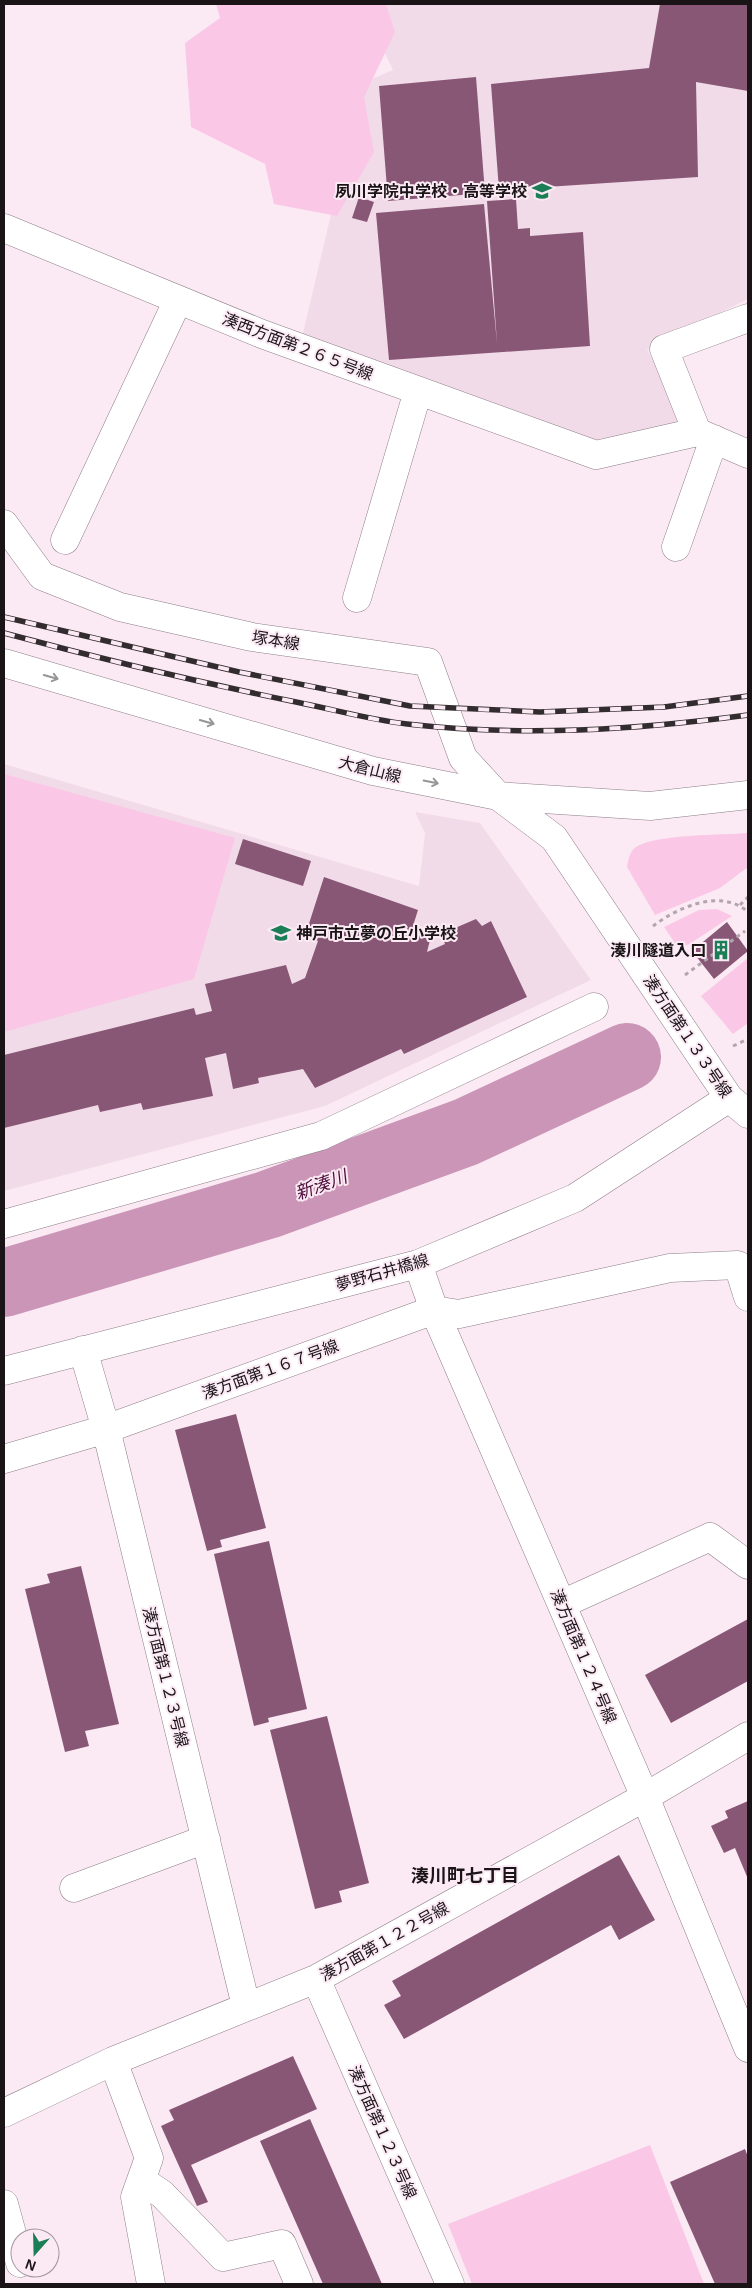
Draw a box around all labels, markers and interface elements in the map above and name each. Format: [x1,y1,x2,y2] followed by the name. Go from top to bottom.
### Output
[531,180,553,202] school or university icon: 夙川学院中学校・高等学校
[335,183,527,200] place label: 夙川学院中学校・高等学校
[220,310,376,383] street label: 湊西方面第２６５号線
[251,628,301,653] street label: 塚本線
[42,672,58,682] one-way arrow
[198,718,214,728] one-way arrow
[337,753,403,785] street label: 大倉山線
[423,778,439,788] one-way arrow
[270,922,292,944] school or university icon: 神戸市立夢の丘小学校
[296,924,456,942] place label: 神戸市立夢の丘小学校
[710,939,732,961] building icon: 湊川隧道入口
[610,942,706,959] place label: 湊川隧道入口
[640,972,735,1101] street label: 湊方面第１３３号線
[292,1166,352,1204] water label: 新湊川
[334,1251,431,1294] street label: 夢野石井橋線
[200,1337,341,1402] street label: 湊方面第１６７号線
[548,1587,619,1726] street label: 湊方面第１２４号線
[140,1605,191,1749] street label: 湊方面第１２３号線
[411,1866,519,1886] district label: 湊川町七丁目
[317,1899,451,1984] street label: 湊方面第１２２号線
[345,2063,420,2201] street label: 湊方面第１２３号線
[10,2228,60,2278] north arrow
[23,2256,38,2274] text: N

